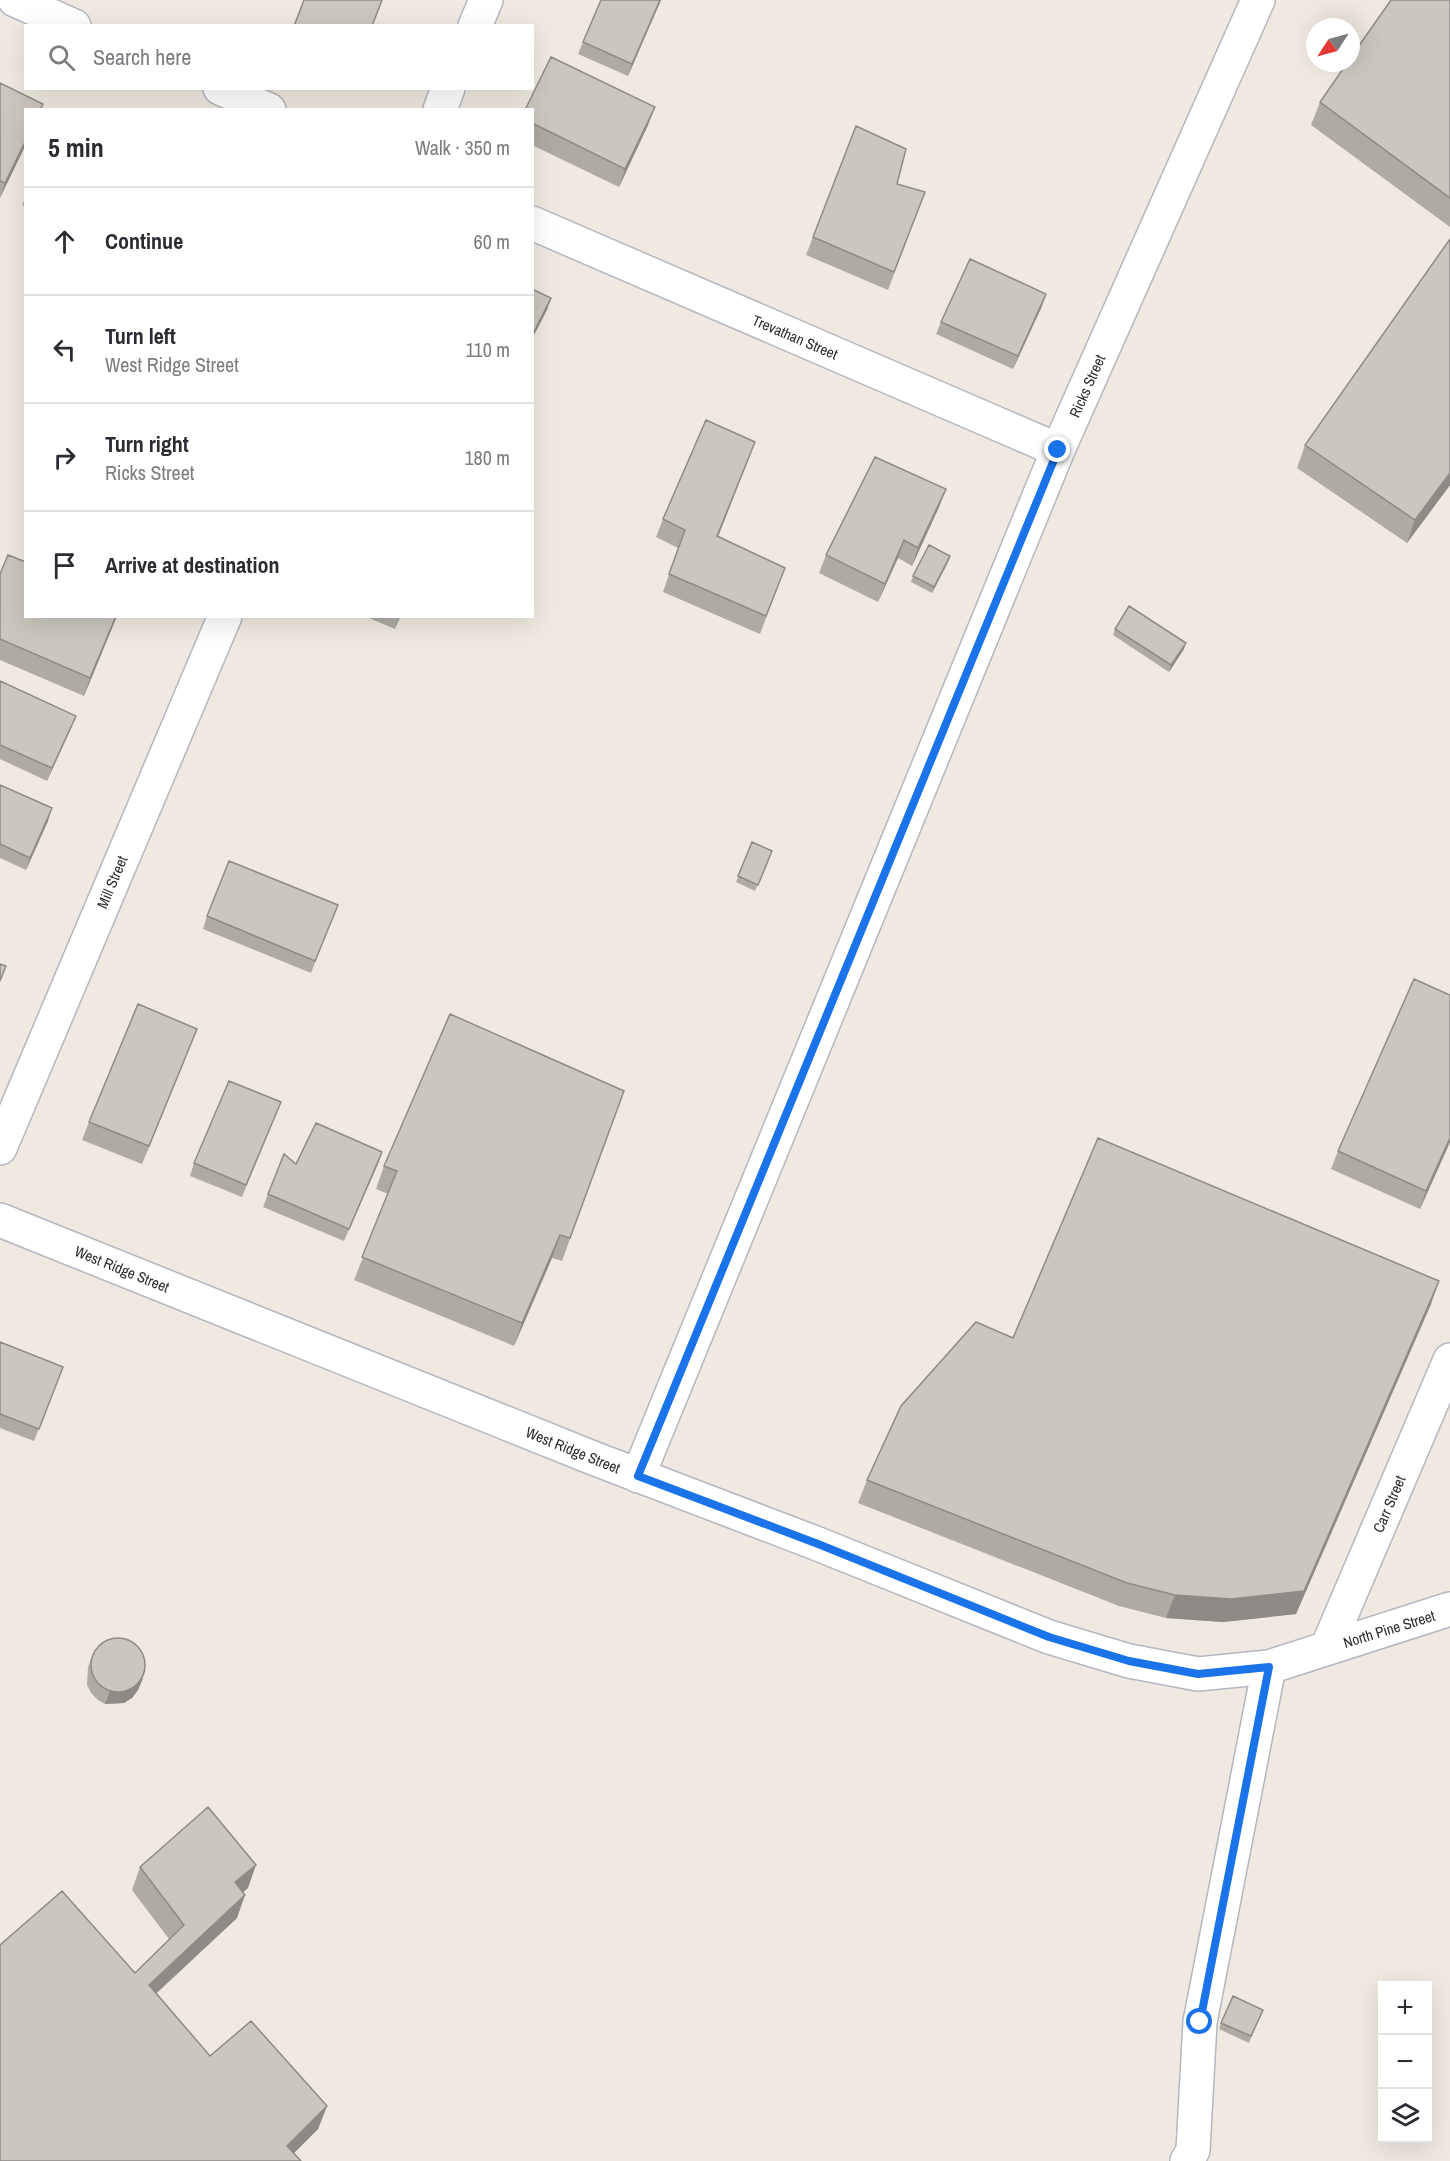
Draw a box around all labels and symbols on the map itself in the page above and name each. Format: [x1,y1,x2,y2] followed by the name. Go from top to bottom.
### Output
[1306,18,1360,72] north arrow
[749,310,842,365] street label: Trevathan Street
[1064,351,1110,421] street label: Ricks Street
[1044,436,1070,462] route end
[92,852,133,912] street label: Mill Street
[72,1240,173,1298] street label: West Ridge Street
[523,1421,624,1479] street label: West Ridge Street
[1368,1472,1411,1536] street label: Carr Street
[1340,1605,1438,1653] street label: North Pine Street
[1186,2008,1212,2034] route start

